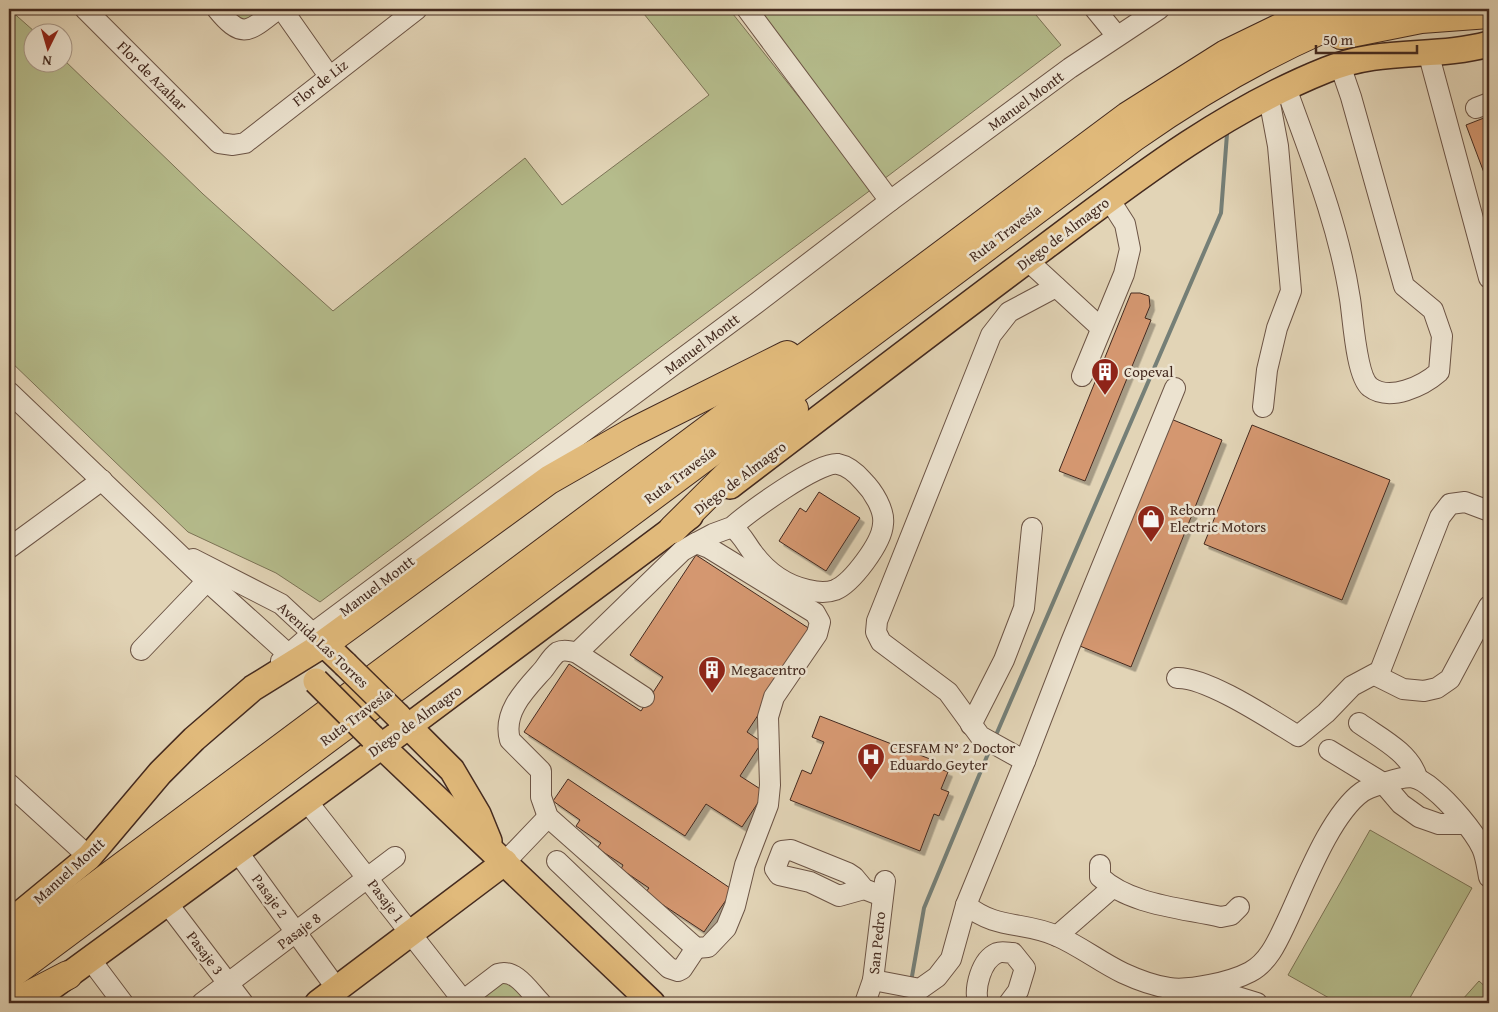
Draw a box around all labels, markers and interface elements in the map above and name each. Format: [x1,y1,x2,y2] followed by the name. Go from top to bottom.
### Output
[22,22,72,72] north arrow
[1316,22,1417,54] scale bar
[1323,29,1354,50] text: 50 m
[113,36,192,115] street label: Flor de Azahar
[41,51,52,71] text: N
[288,54,352,111] street label: Flor de Liz
[983,65,1069,135] street label: Manuel Montt
[1012,192,1114,275] street label: Diego de Almagro
[964,199,1045,267] street label: Ruta Travesía
[660,308,744,379] street label: Manuel Montt
[1090,357,1120,396] building icon: Copeval
[1124,361,1173,382] place label: Copeval
[689,436,791,519] street label: Diego de Almagro
[639,441,720,509] street label: Ruta Travesía
[1170,499,1266,537] place label: Reborn Electric Motors
[1136,504,1166,543] shop icon: Reborn Electric Motors
[335,550,419,621] street label: Manuel Montt
[273,597,374,693] street label: Avenida Las Torres
[697,655,727,694] building icon: Megacentro
[731,659,806,680] place label: Megacentro
[364,679,466,762] street label: Diego de Almagro
[315,683,396,751] street label: Ruta Travesía
[890,737,1016,775] place label: CESFAM N° 2 Doctor Eduardo Geyter
[856,742,886,781] hospital icon: CESFAM N° 2 Doctor Eduardo Geyter
[28,832,109,908] street label: Manuel Montt
[247,869,294,922] street label: Pasaje 2
[363,874,410,927] street label: Pasaje 1
[272,907,325,954] street label: Pasaje 8
[863,910,890,975] street label: San Pedro
[182,926,229,979] street label: Pasaje 3

